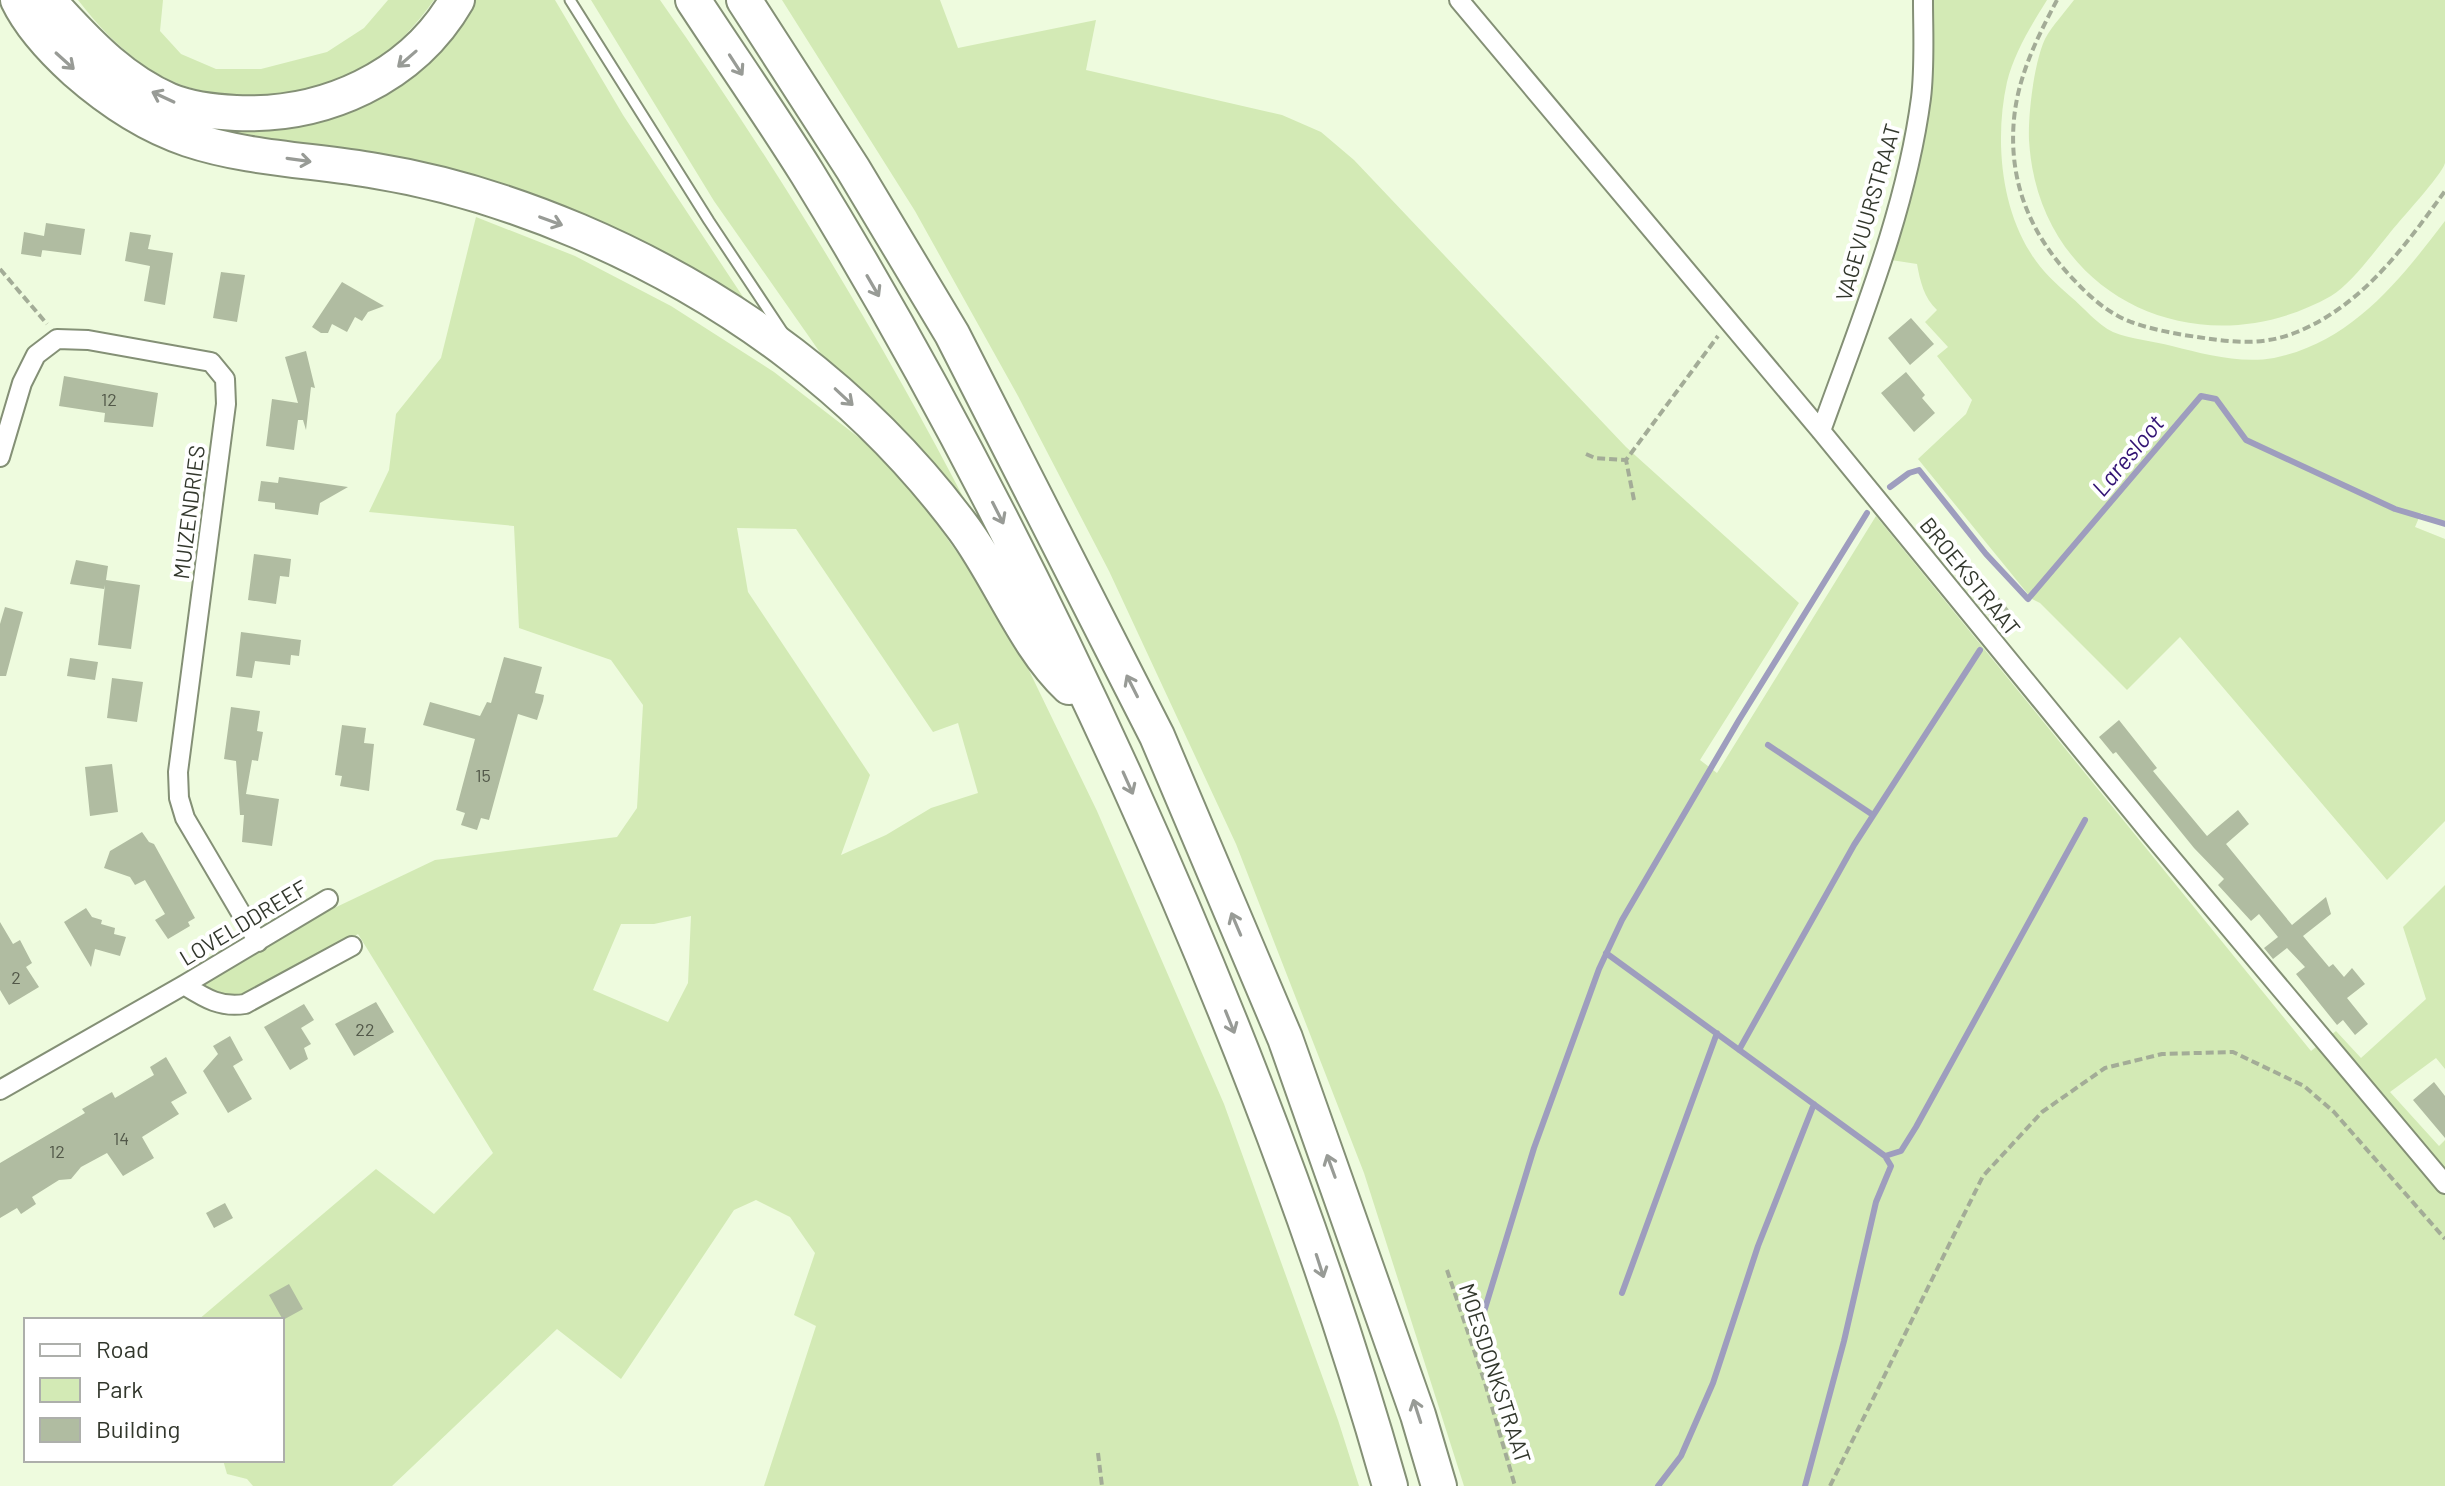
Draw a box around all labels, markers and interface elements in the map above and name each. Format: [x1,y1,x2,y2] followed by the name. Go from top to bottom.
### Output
[397,50,417,68] one-way arrow
[55,52,75,70] one-way arrow
[728,53,744,76] one-way arrow
[151,89,175,104] one-way arrow
[1829,120,1905,304] street label: VAGEVUURSTRAAT
[286,153,312,168] one-way arrow
[539,215,563,229] one-way arrow
[865,274,881,297] one-way arrow
[101,388,117,410] house number: 12
[834,388,854,407] one-way arrow
[2085,408,2170,501] water label: Laresloot
[167,444,209,580] street label: MUIZENDRIES
[991,501,1007,525] one-way arrow
[1915,512,2027,640] street label: BROEKSTRAAT
[1123,674,1139,698] one-way arrow
[475,764,491,786] house number: 15
[1121,771,1136,795] one-way arrow
[175,873,312,970] street label: LOVELDDREEF
[1228,912,1243,936] one-way arrow
[11,966,21,988] house number: 2
[1224,1009,1238,1034] one-way arrow
[355,1018,375,1040] house number: 22
[113,1127,129,1149] house number: 14
[49,1140,65,1162] house number: 12
[1323,1154,1337,1178] one-way arrow
[1314,1253,1329,1278] one-way arrow
[1455,1280,1537,1466] street label: MOESDONKSTRAAT
[24,1318,284,1462] legend
[96,1334,149,1363] text: Road
[96,1374,143,1403] text: Park
[1408,1399,1423,1424] one-way arrow
[96,1414,180,1443] text: Building

